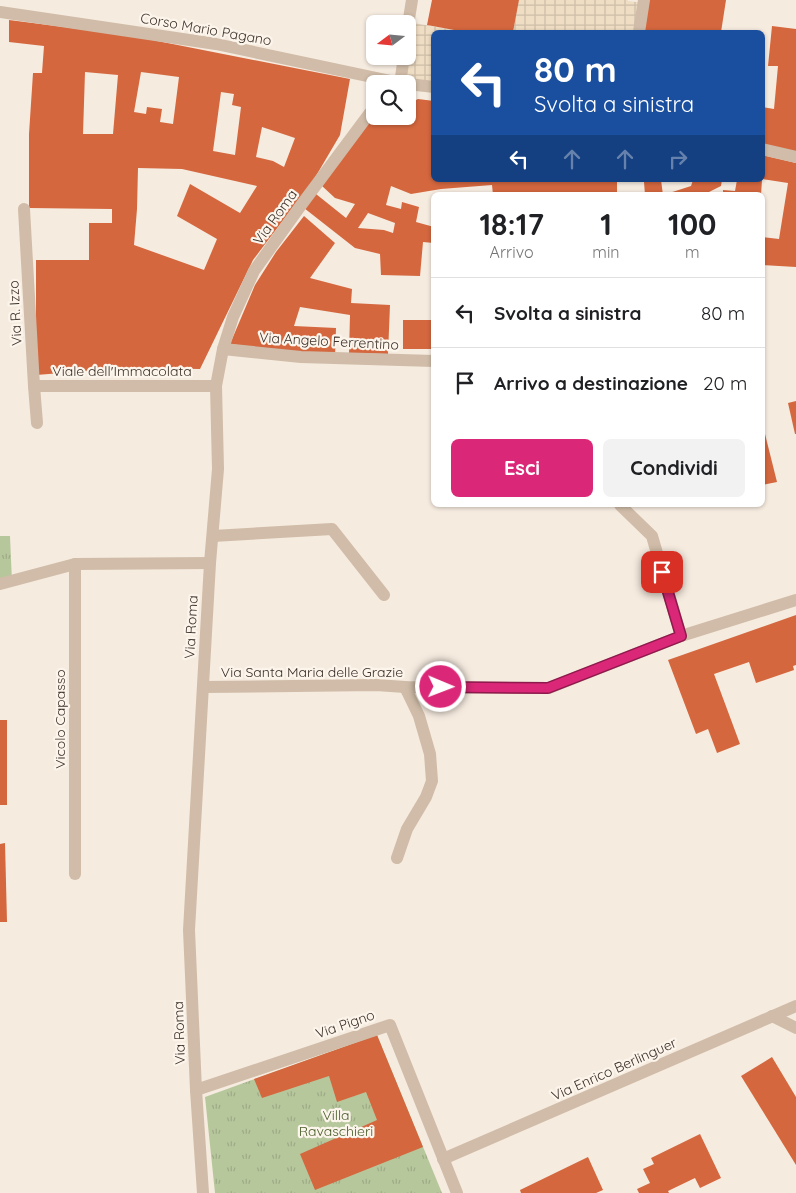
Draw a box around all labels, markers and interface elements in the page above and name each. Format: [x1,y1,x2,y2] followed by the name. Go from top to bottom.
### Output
[139,9,273,49] street label: Corso Mario Pagano
[366,15,416,65] north arrow
[366,15,416,125] map controls
[534,47,617,91] text: 80 m
[451,50,516,115] icon: left
[366,75,416,125] button: search
[534,90,694,118] text: Svolta a sinistra
[505,145,533,173] icon: left
[558,145,586,173] icon: ahead
[611,145,639,173] icon: ahead
[664,145,692,173] icon: right
[249,186,301,248] street label: Via Roma
[479,205,544,243] text: 18:17
[600,205,612,243] text: 1
[668,205,717,243] text: 100
[490,242,534,262] text: Arrivo
[592,242,620,262] text: min
[685,242,700,262] text: m
[4,280,26,346] street label: Via R. Izzo
[451,299,479,327] icon: left
[494,301,641,325] text: Svolta a sinistra
[701,301,745,325] text: 80 m
[259,328,399,354] street label: Via Angelo Ferrentino
[52,362,192,380] street label: Viale dell'Immacolata
[451,369,479,397] icon: arrive
[494,371,688,395] text: Arrivo a destinazione
[703,371,747,395] text: 20 m
[451,439,593,497] button: Esci
[603,439,745,497] button: Condividi
[641,551,683,593] pin
[648,558,676,586] icon: arrive
[180,595,202,659] street label: Via Roma
[414,660,466,712] position arrow
[221,663,403,681] street label: Via Santa Maria delle Grazie
[51,669,69,769] street label: Vicolo Capasso
[169,1001,189,1065] street label: Via Roma
[313,1006,377,1042] street label: Via Pigno
[549,1033,680,1105] street label: Via Enrico Berlinguer
[299,1106,373,1140] park label: Villa Ravaschieri

